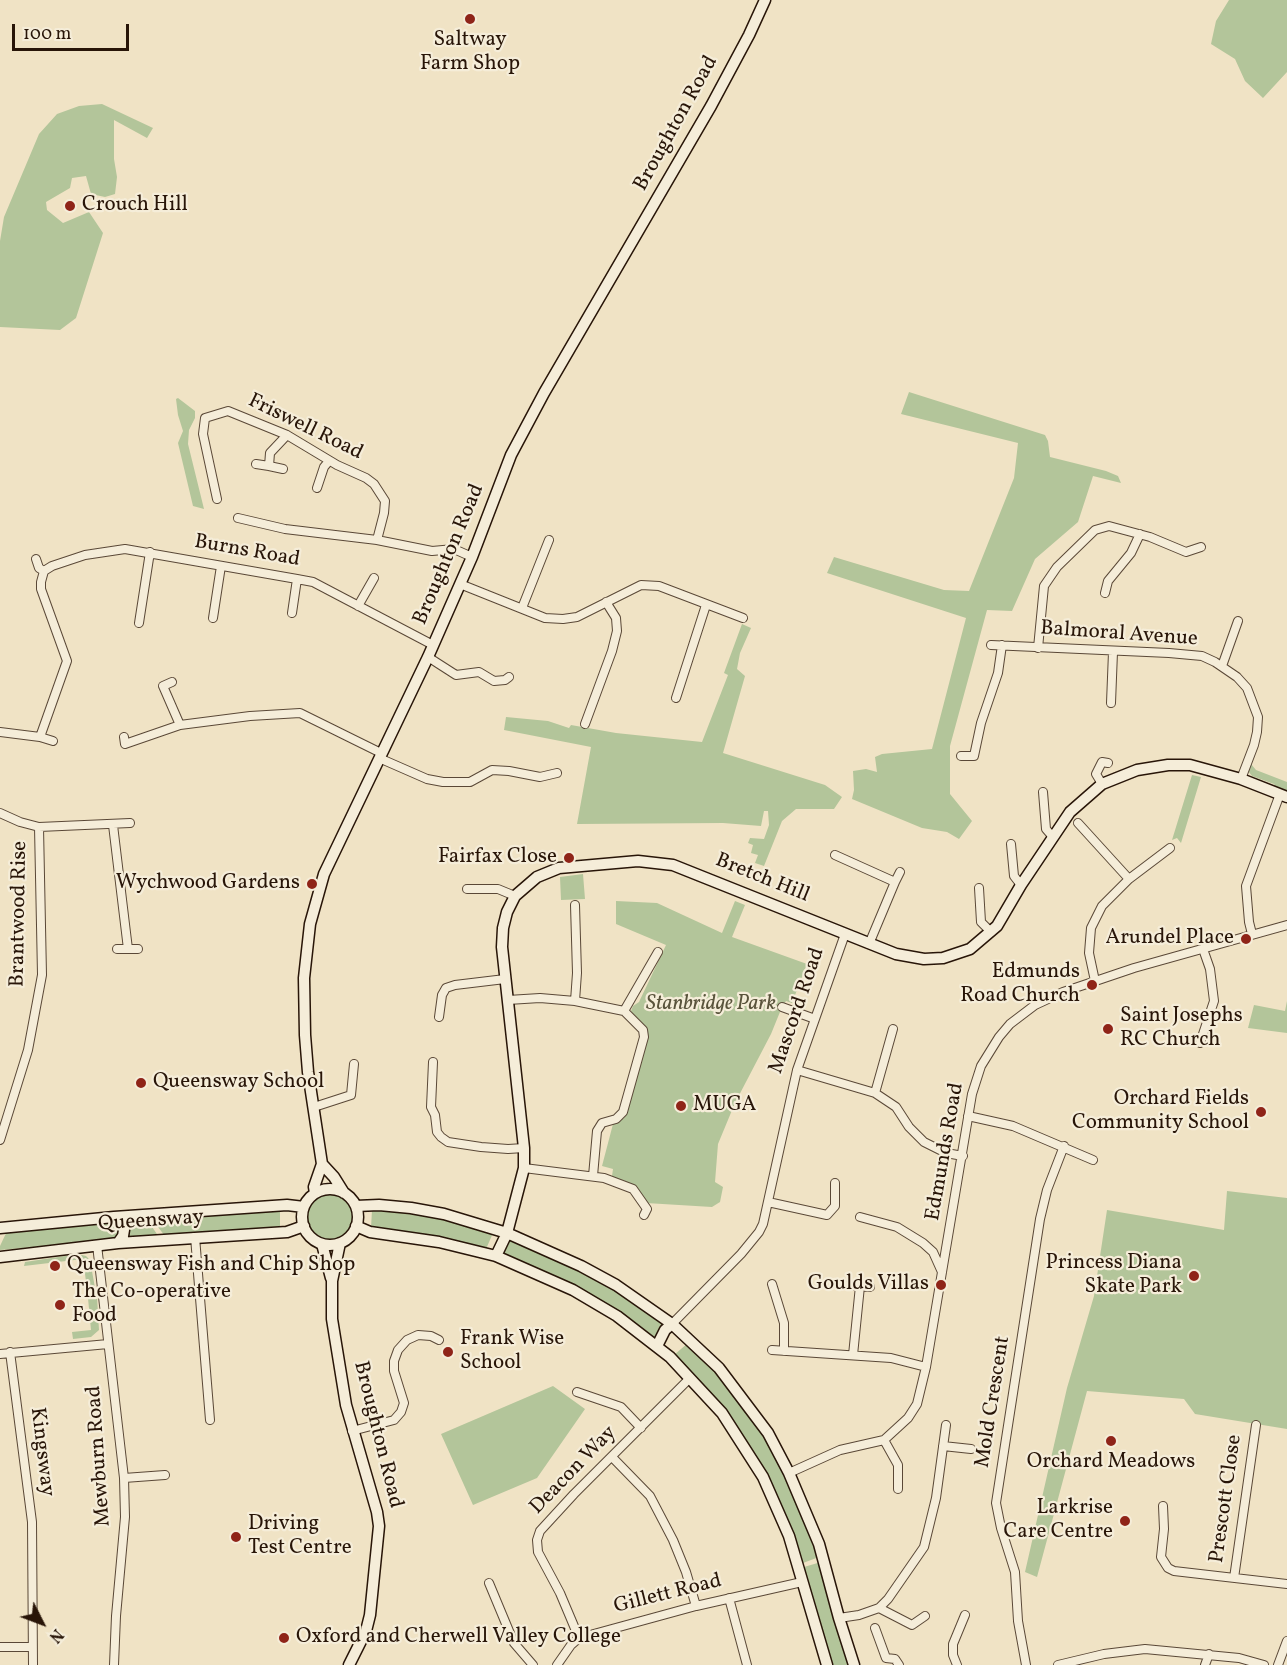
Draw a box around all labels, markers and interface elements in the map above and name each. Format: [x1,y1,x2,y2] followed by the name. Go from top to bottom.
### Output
[15,12,132,50] scale bar
[463,12,477,26] marker: Saltway Farm Shop
[23,22,72,47] text: 100 m
[420,28,520,78] place label: Saltway Farm Shop
[629,52,725,196] street label: Broughton Road
[82,193,188,219] place label: Crouch Hill
[63,199,77,213] marker: Crouch Hill
[243,389,367,467] street label: Friswell Road
[409,481,491,629] street label: Broughton Road
[192,530,302,574] street label: Burns Road
[1039,617,1199,653] street label: Balmoral Avenue
[6,841,34,987] street label: Brantwood Rise
[438,845,557,871] place label: Fairfax Close
[711,849,813,909] street label: Bretch Hill
[562,851,576,865] marker: Fairfax Close
[116,871,300,897] place label: Wychwood Gardens
[305,877,319,891] marker: Wychwood Gardens
[1105,926,1234,952] place label: Arundel Place
[1239,932,1253,946] marker: Arundel Place
[765,945,831,1077] street label: Mascord Road
[960,960,1080,1010] place label: Edmunds Road Church
[1085,978,1099,992] marker: Edmunds Road Church
[646,992,776,1018] park label: Stanbridge Park
[1120,1004,1243,1054] place label: Saint Josephs RC Church
[1101,1022,1115,1036] marker: Saint Josephs RC Church
[153,1070,324,1096] place label: Queensway School
[134,1076,148,1090] marker: Queensway School
[921,1081,971,1223] street label: Edmunds Road
[1072,1087,1249,1137] place label: Orchard Fields Community School
[693,1093,756,1119] place label: MUGA
[674,1099,688,1113] marker: MUGA
[1254,1105,1268,1119] marker: Orchard Fields Community School
[97,1206,205,1238] street label: Queensway
[1046,1251,1182,1301] place label: Princess Diana Skate Park
[67,1253,355,1279] place label: Queensway Fish and Chip Shop
[48,1259,62,1273] marker: Queensway Fish and Chip Shop
[1187,1269,1201,1283] marker: Princess Diana Skate Park
[808,1272,929,1298] place label: Goulds Villas
[934,1278,948,1292] marker: Goulds Villas
[72,1280,231,1330] place label: The Co-operative Food
[53,1298,67,1312] marker: The Co-operative Food
[460,1327,564,1377] place label: Frank Wise School
[971,1334,1017,1470] street label: Mold Crescent
[441,1345,455,1359] marker: Frank Wise School
[347,1359,407,1511] street label: Broughton Road
[82,1385,118,1527] street label: Mewburn Road
[23,1406,59,1498] street label: Kingsway
[525,1421,623,1521] street label: Deacon Way
[1206,1433,1248,1565] street label: Prescott Close
[1104,1434,1118,1448] marker: Orchard Meadows
[1027,1450,1195,1476] place label: Orchard Meadows
[1004,1496,1113,1546] place label: Larkrise Care Centre
[248,1512,352,1562] place label: Driving Test Centre
[1118,1514,1132,1528] marker: Larkrise Care Centre
[229,1530,243,1544] marker: Driving Test Centre
[611,1569,725,1621] street label: Gillett Road
[12,1593,72,1653] north arrow
[43,1623,67,1647] text: N
[296,1625,621,1651] place label: Oxford and Cherwell Valley College
[277,1631,291,1645] marker: Oxford and Cherwell Valley College

